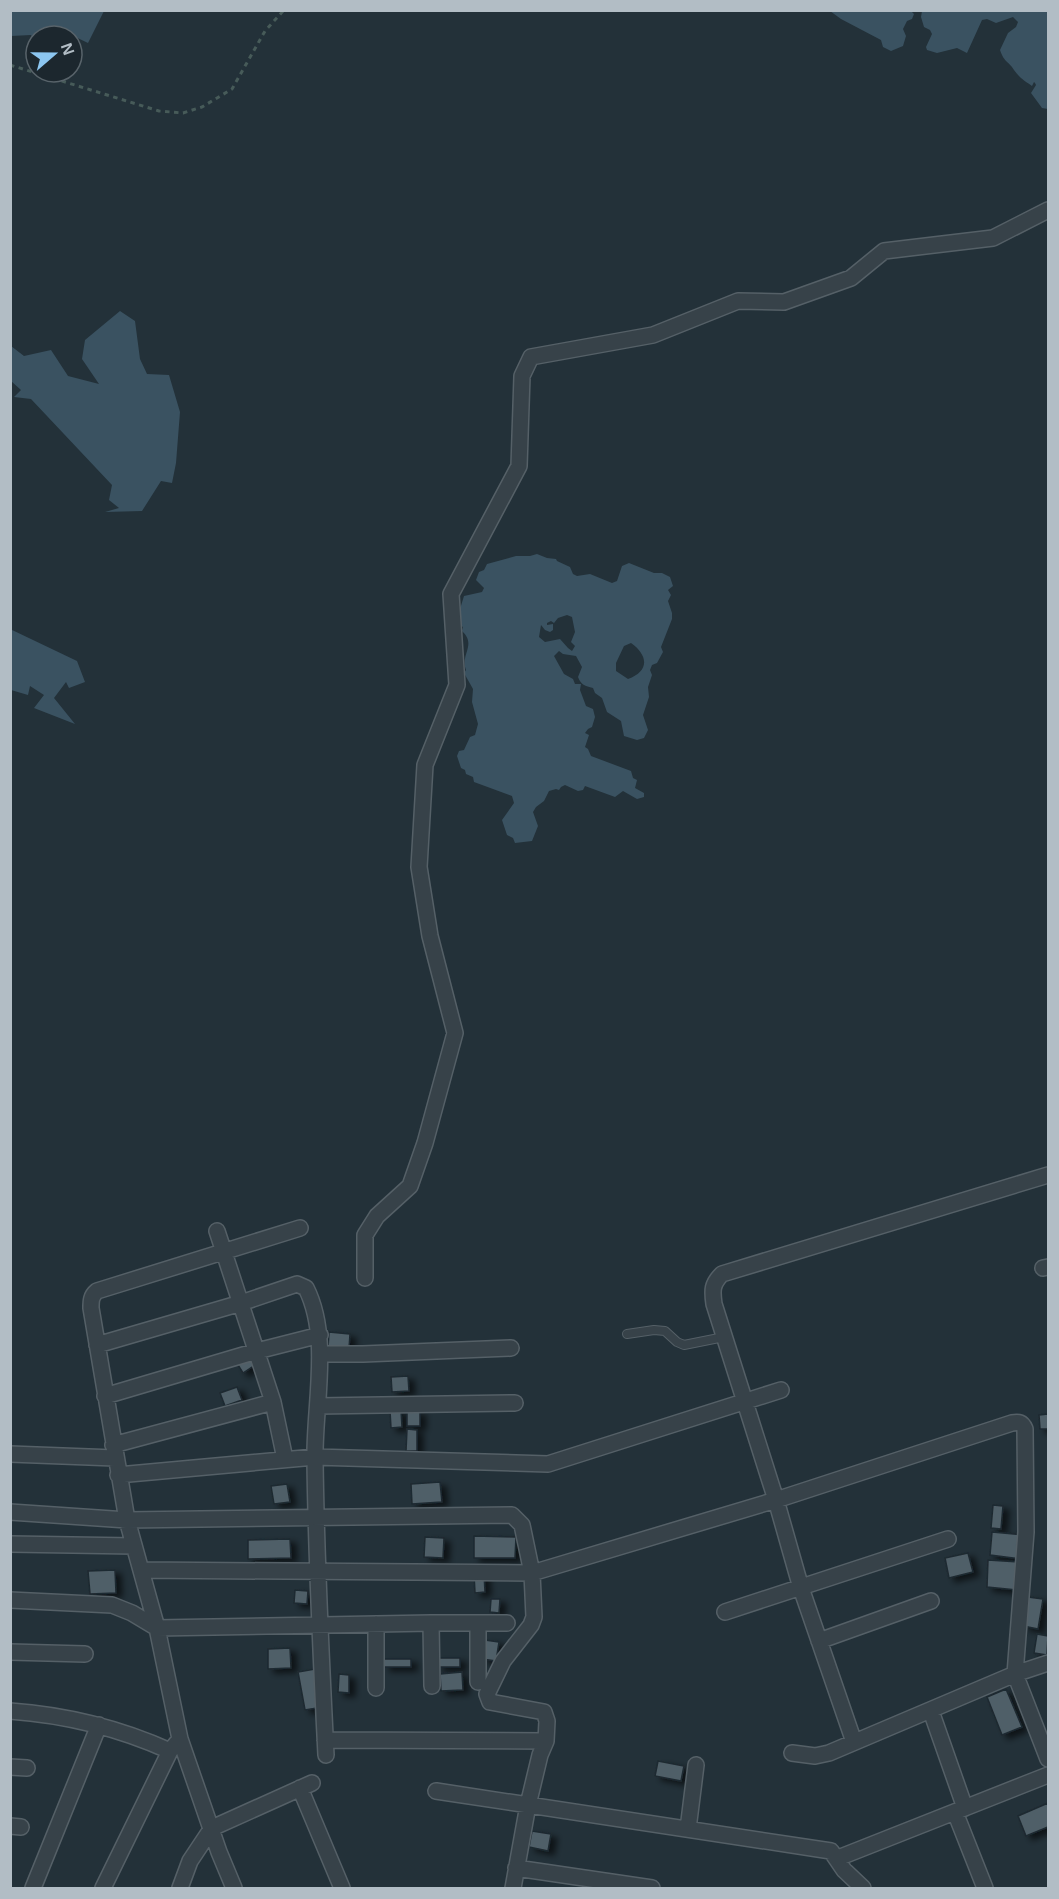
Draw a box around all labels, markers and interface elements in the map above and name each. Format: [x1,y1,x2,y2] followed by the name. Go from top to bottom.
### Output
[24,24,84,84] north arrow
[58,41,78,57] text: N

